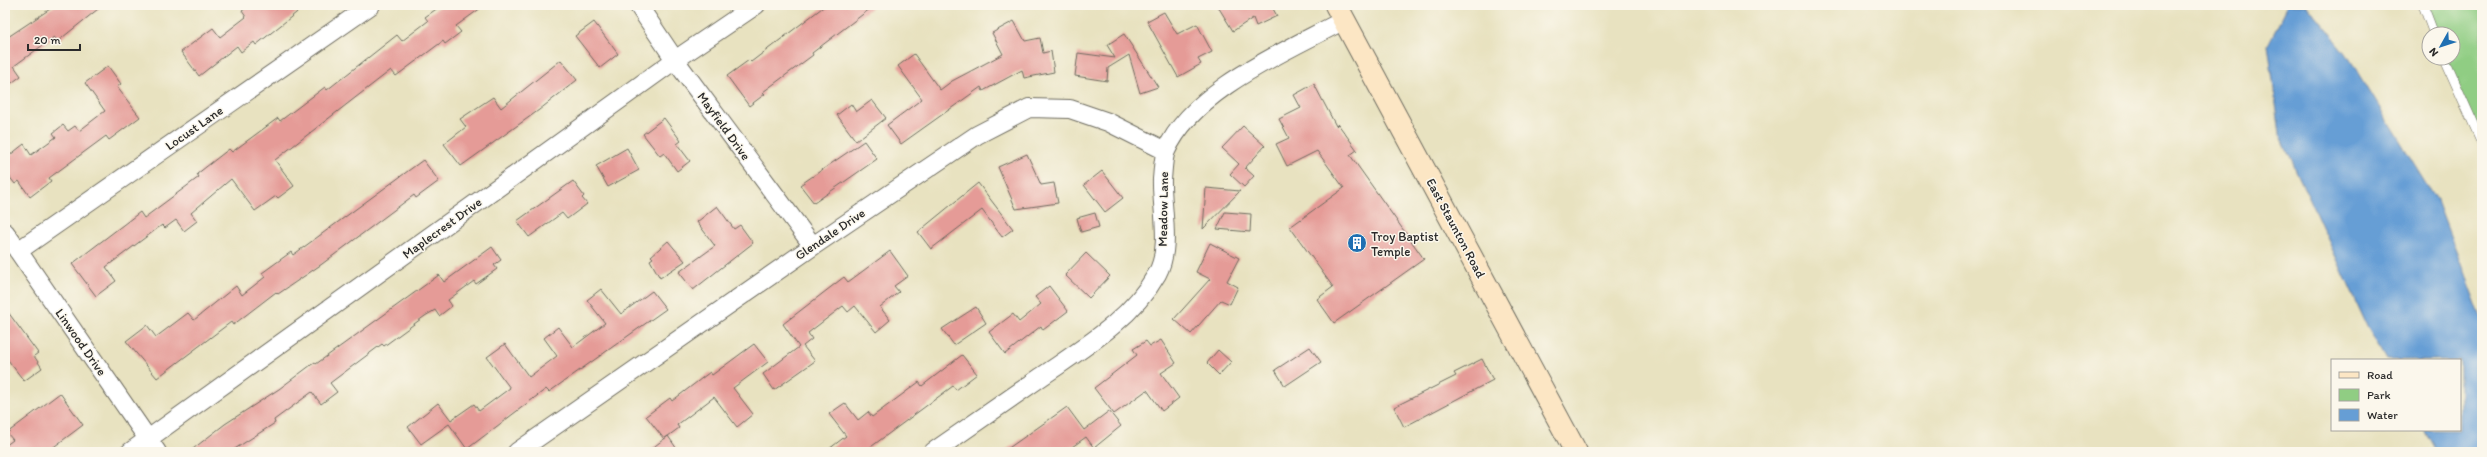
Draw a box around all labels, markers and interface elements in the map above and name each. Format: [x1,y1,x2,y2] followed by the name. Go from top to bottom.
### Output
[28,26,80,52] scale bar
[2421,26,2461,66] north arrow
[34,33,61,47] text: 20 m
[2426,45,2441,59] text: N
[694,89,754,163] street label: Mayfield Drive
[162,103,226,153] street label: Locust Lane
[1155,171,1171,247] street label: Meadow Lane
[1423,176,1489,280] street label: East Staunton Road
[400,194,484,262] street label: Maplecrest Drive
[792,205,868,263] street label: Glendale Drive
[1371,229,1439,259] place label: Troy Baptist Temple
[1346,232,1368,254] building icon: Troy Baptist Temple
[52,306,110,378] street label: Linwood Drive
[2331,359,2461,431] legend
[2367,368,2393,382] text: Road
[2367,388,2391,402] text: Park
[2367,408,2398,422] text: Water

